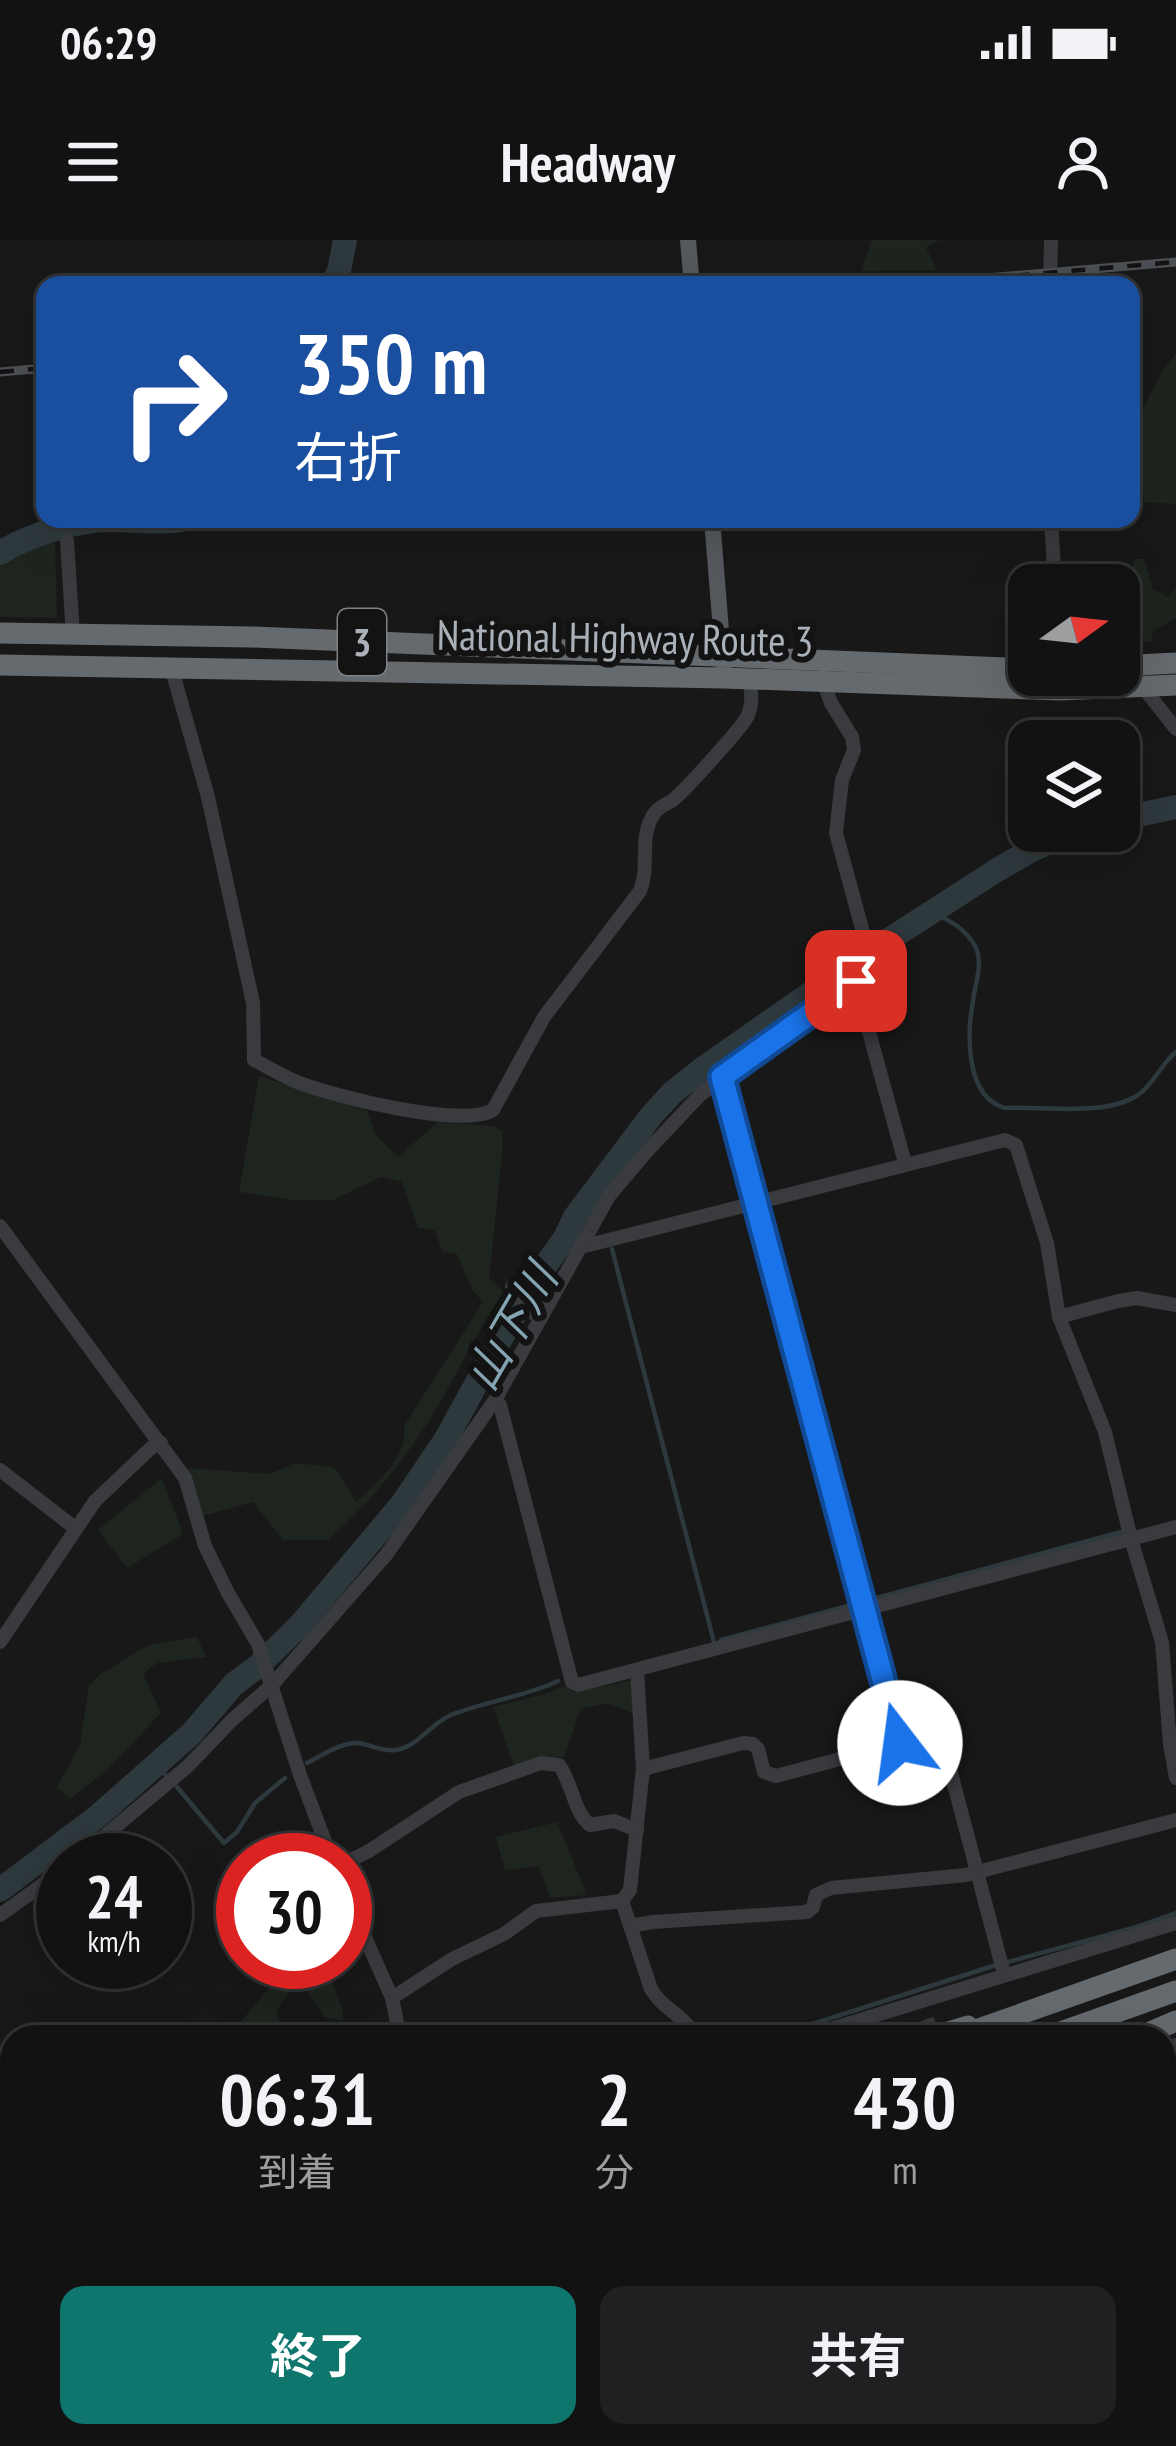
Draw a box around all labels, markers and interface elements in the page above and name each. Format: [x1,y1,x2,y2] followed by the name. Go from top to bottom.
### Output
[60,13,157,71] text: 06:29
[501,127,675,197] text: Headway
[60,129,126,195] icon: menu
[1050,129,1116,195] icon: person
[294,308,487,417] text: 350 m
[96,324,252,480] icon: right
[294,422,402,492] text: 右折
[1008,564,1140,696] north arrow
[1008,564,1140,852] map controls
[436,607,814,668] street label: National Highway Route 3
[338,609,386,675] road number: 3
[1008,720,1140,852] button: layers
[805,930,907,1032] pin
[823,948,889,1014] icon: arrive
[451,1250,571,1399] water label: 山下川
[837,1680,963,1806] position arrow
[216,1833,372,1989] speed limit sign: 30
[85,1857,143,1935] text: 24
[87,1921,141,1960] text: km/h
[219,2052,375,2145] text: 06:31
[597,2052,631,2145] text: 2
[853,2055,956,2148] text: 430
[892,2144,918,2195] text: m
[258,2146,336,2197] text: 到着
[595,2146,634,2197] text: 分
[60,2286,576,2424] button: 終了
[600,2286,1116,2424] button: 共有

